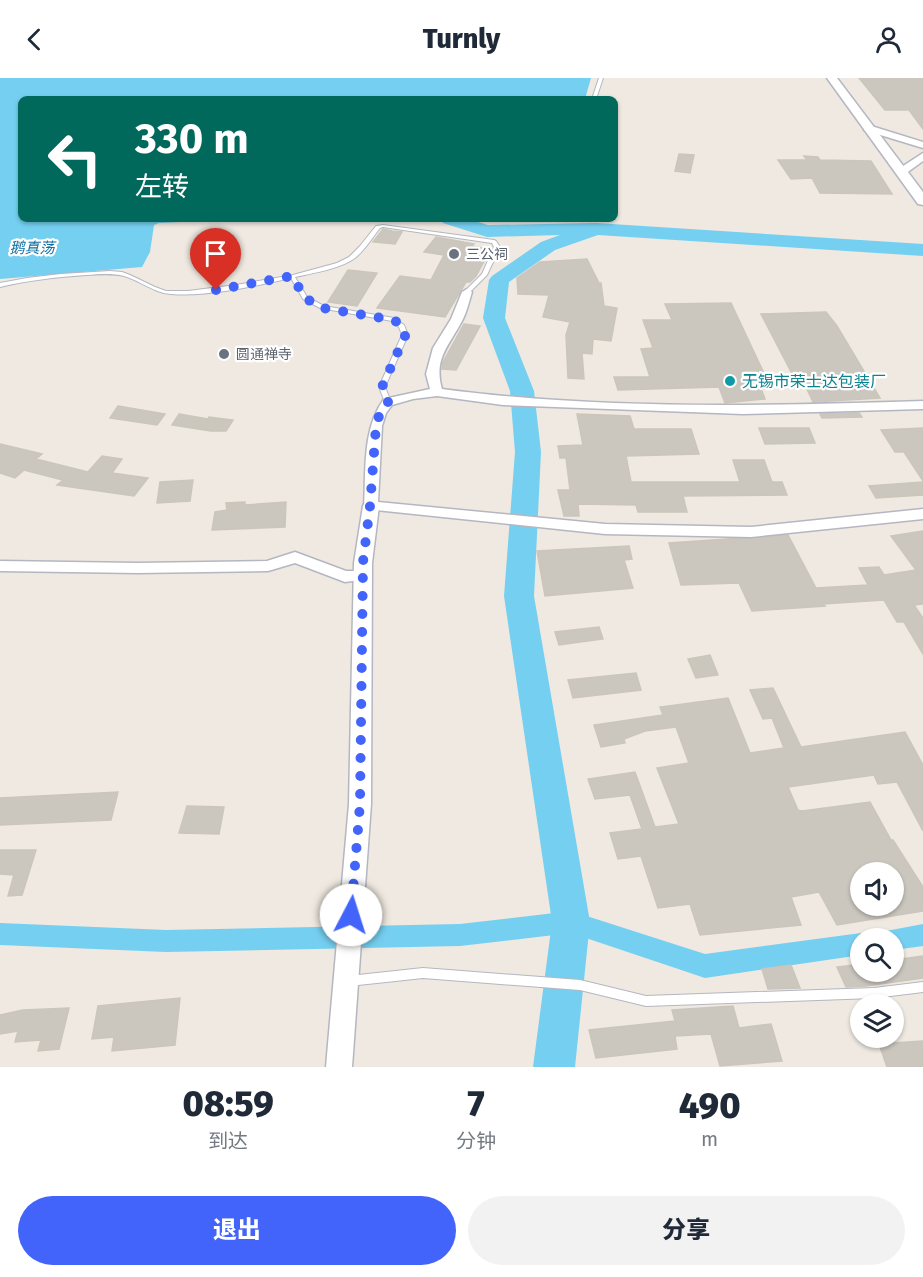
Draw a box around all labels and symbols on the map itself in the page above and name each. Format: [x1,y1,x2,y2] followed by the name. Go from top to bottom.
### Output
[190,228,241,290] pin
[9,239,57,257] water label: 鹅真荡
[466,246,508,263] place label: 三公祠
[447,247,461,261] marker: 三公祠
[236,346,292,363] place label: 圆通禅寺
[217,347,231,361] marker: 圆通禅寺
[742,372,886,391] place label: 无锡市荣士达包装厂
[723,374,737,388] marker: 无锡市荣士达包装厂
[319,883,383,947] position arrow

